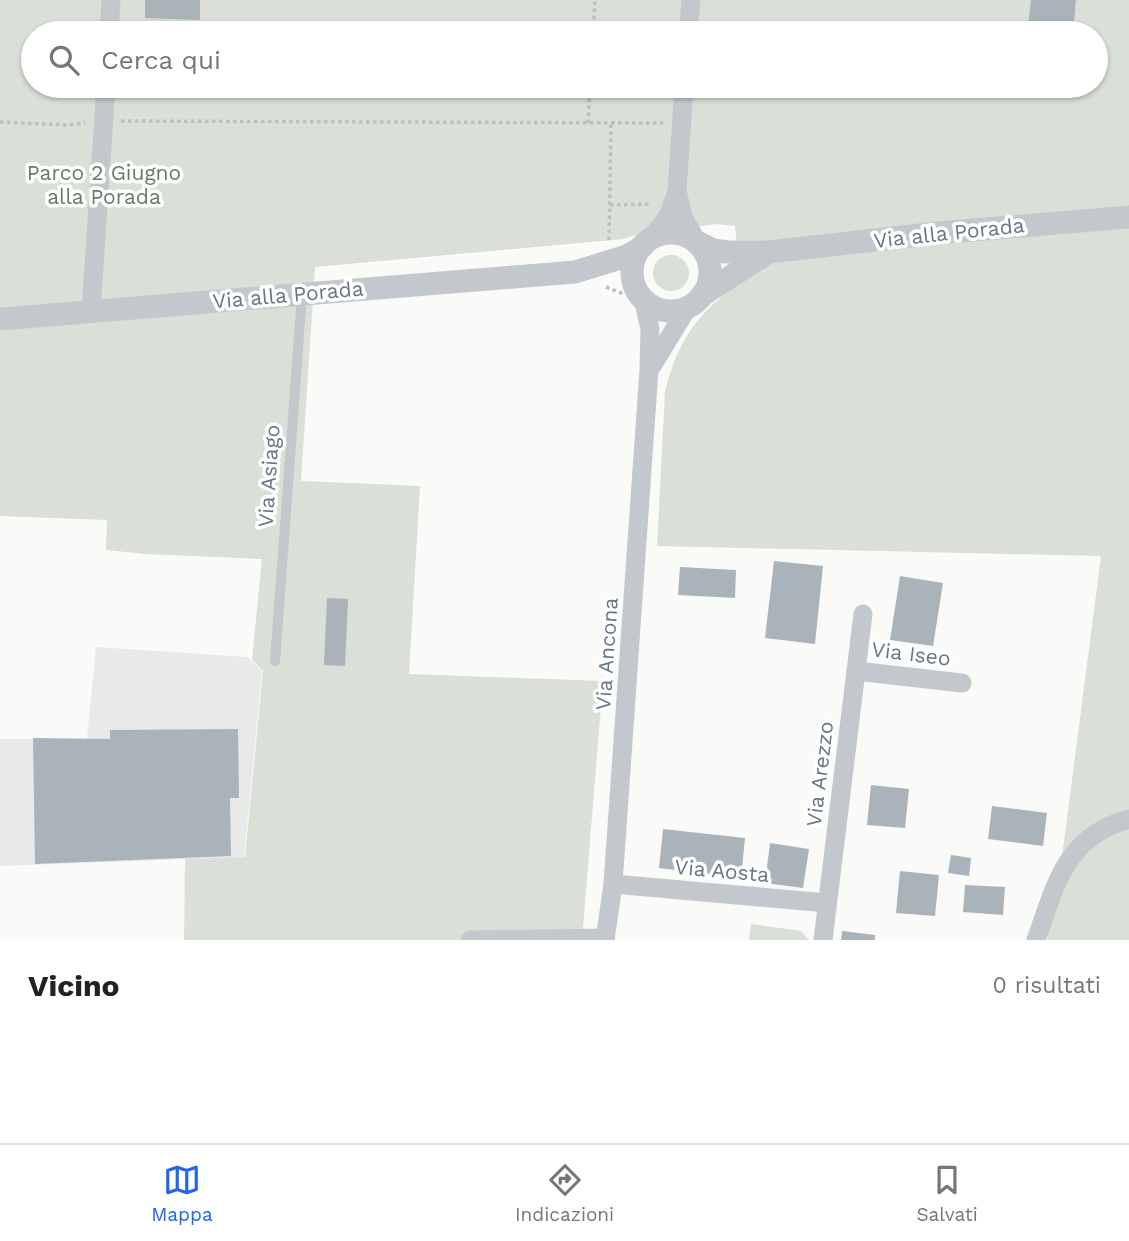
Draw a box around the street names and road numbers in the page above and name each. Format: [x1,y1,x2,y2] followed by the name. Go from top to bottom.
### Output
[872,212,1026,253] street label: Via alla Porada
[211,275,365,314] street label: Via alla Porada
[252,424,285,528] street label: Via Asiago
[590,597,623,711] street label: Via Ancona
[870,636,952,671] street label: Via Iseo
[801,720,838,828] street label: Via Arezzo
[674,854,771,887] street label: Via Aosta

